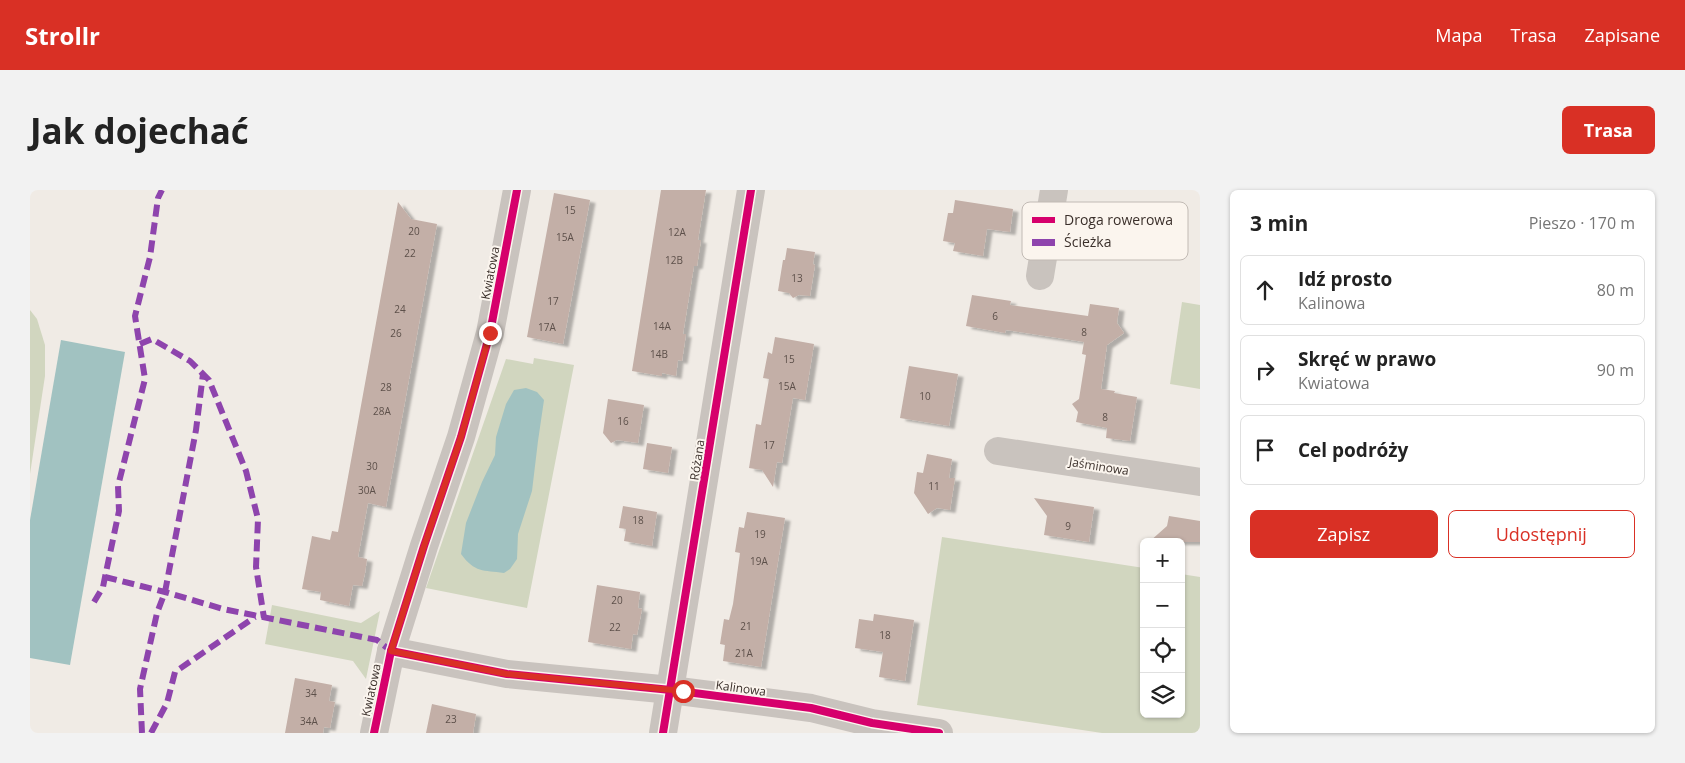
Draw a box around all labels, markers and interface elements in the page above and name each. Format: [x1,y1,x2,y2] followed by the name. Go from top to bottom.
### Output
[25,19,100,52] text: Strollr
[1435,23,1483,47] text: Mapa
[1511,23,1556,47] text: Trasa
[1584,23,1660,47] text: Zapisane
[1562,106,1655,154] button: Trasa
[30,107,249,154] text: Jak dojechać
[1022,202,1188,260] legend
[564,203,576,217] house number: 15
[1250,209,1308,237] text: 3 min
[1064,210,1173,229] text: Droga rowerowa
[1529,212,1635,234] text: Pieszo · 170 m
[408,224,420,238] house number: 20
[668,225,687,239] house number: 12A
[556,230,575,244] house number: 15A
[1064,232,1111,251] text: Ścieżka
[477,245,503,301] street label: Kwiatowa
[404,246,416,260] house number: 22
[665,253,683,267] house number: 12B
[1298,266,1392,292] text: Idź prosto
[791,271,803,285] house number: 13
[1251,276,1279,304] icon: ahead
[1597,279,1634,301] text: 80 m
[1298,292,1366,314] text: Kalinowa
[547,294,559,308] house number: 17
[394,302,406,316] house number: 24
[992,309,998,323] house number: 6
[653,319,672,333] house number: 14A
[538,320,557,334] house number: 17A
[479,322,502,345] route end
[1081,325,1087,339] house number: 8
[390,326,402,340] house number: 26
[1298,346,1436,372] text: Skręć w prawo
[650,347,668,361] house number: 14B
[783,352,795,366] house number: 15
[1251,356,1279,384] icon: right
[1597,359,1634,381] text: 90 m
[1298,372,1370,394] text: Kwiatowa
[778,379,797,393] house number: 15A
[380,380,392,394] house number: 28
[919,389,931,403] house number: 10
[373,404,392,418] house number: 28A
[1102,410,1108,424] house number: 8
[617,414,629,428] house number: 16
[1251,436,1279,464] icon: arrive
[1298,437,1408,463] text: Cel podróży
[685,438,709,482] street label: Różana
[763,438,775,452] house number: 17
[1067,453,1130,479] street label: Jaśminowa
[366,459,378,473] house number: 30
[928,479,940,493] house number: 11
[358,483,377,497] house number: 30A
[1250,510,1438,558] button: Zapisz
[1448,510,1635,558] button: Udostępnij
[632,513,644,527] house number: 18
[1065,519,1071,533] house number: 9
[754,527,766,541] house number: 19
[1140,538,1185,718] map controls
[1140,538,1185,583] button: +
[750,554,769,568] house number: 19A
[1140,583,1185,628] button: −
[611,593,623,607] house number: 20
[740,619,752,633] house number: 21
[609,620,621,634] house number: 22
[879,628,891,642] house number: 18
[1140,628,1185,673] button: locate
[735,646,754,660] house number: 21A
[357,662,385,718] street label: Kwiatowa
[1140,673,1185,718] button: layers
[715,676,767,700] street label: Kalinowa
[672,680,695,703] route start
[305,686,317,700] house number: 34
[445,712,457,726] house number: 23
[300,714,319,728] house number: 34A

